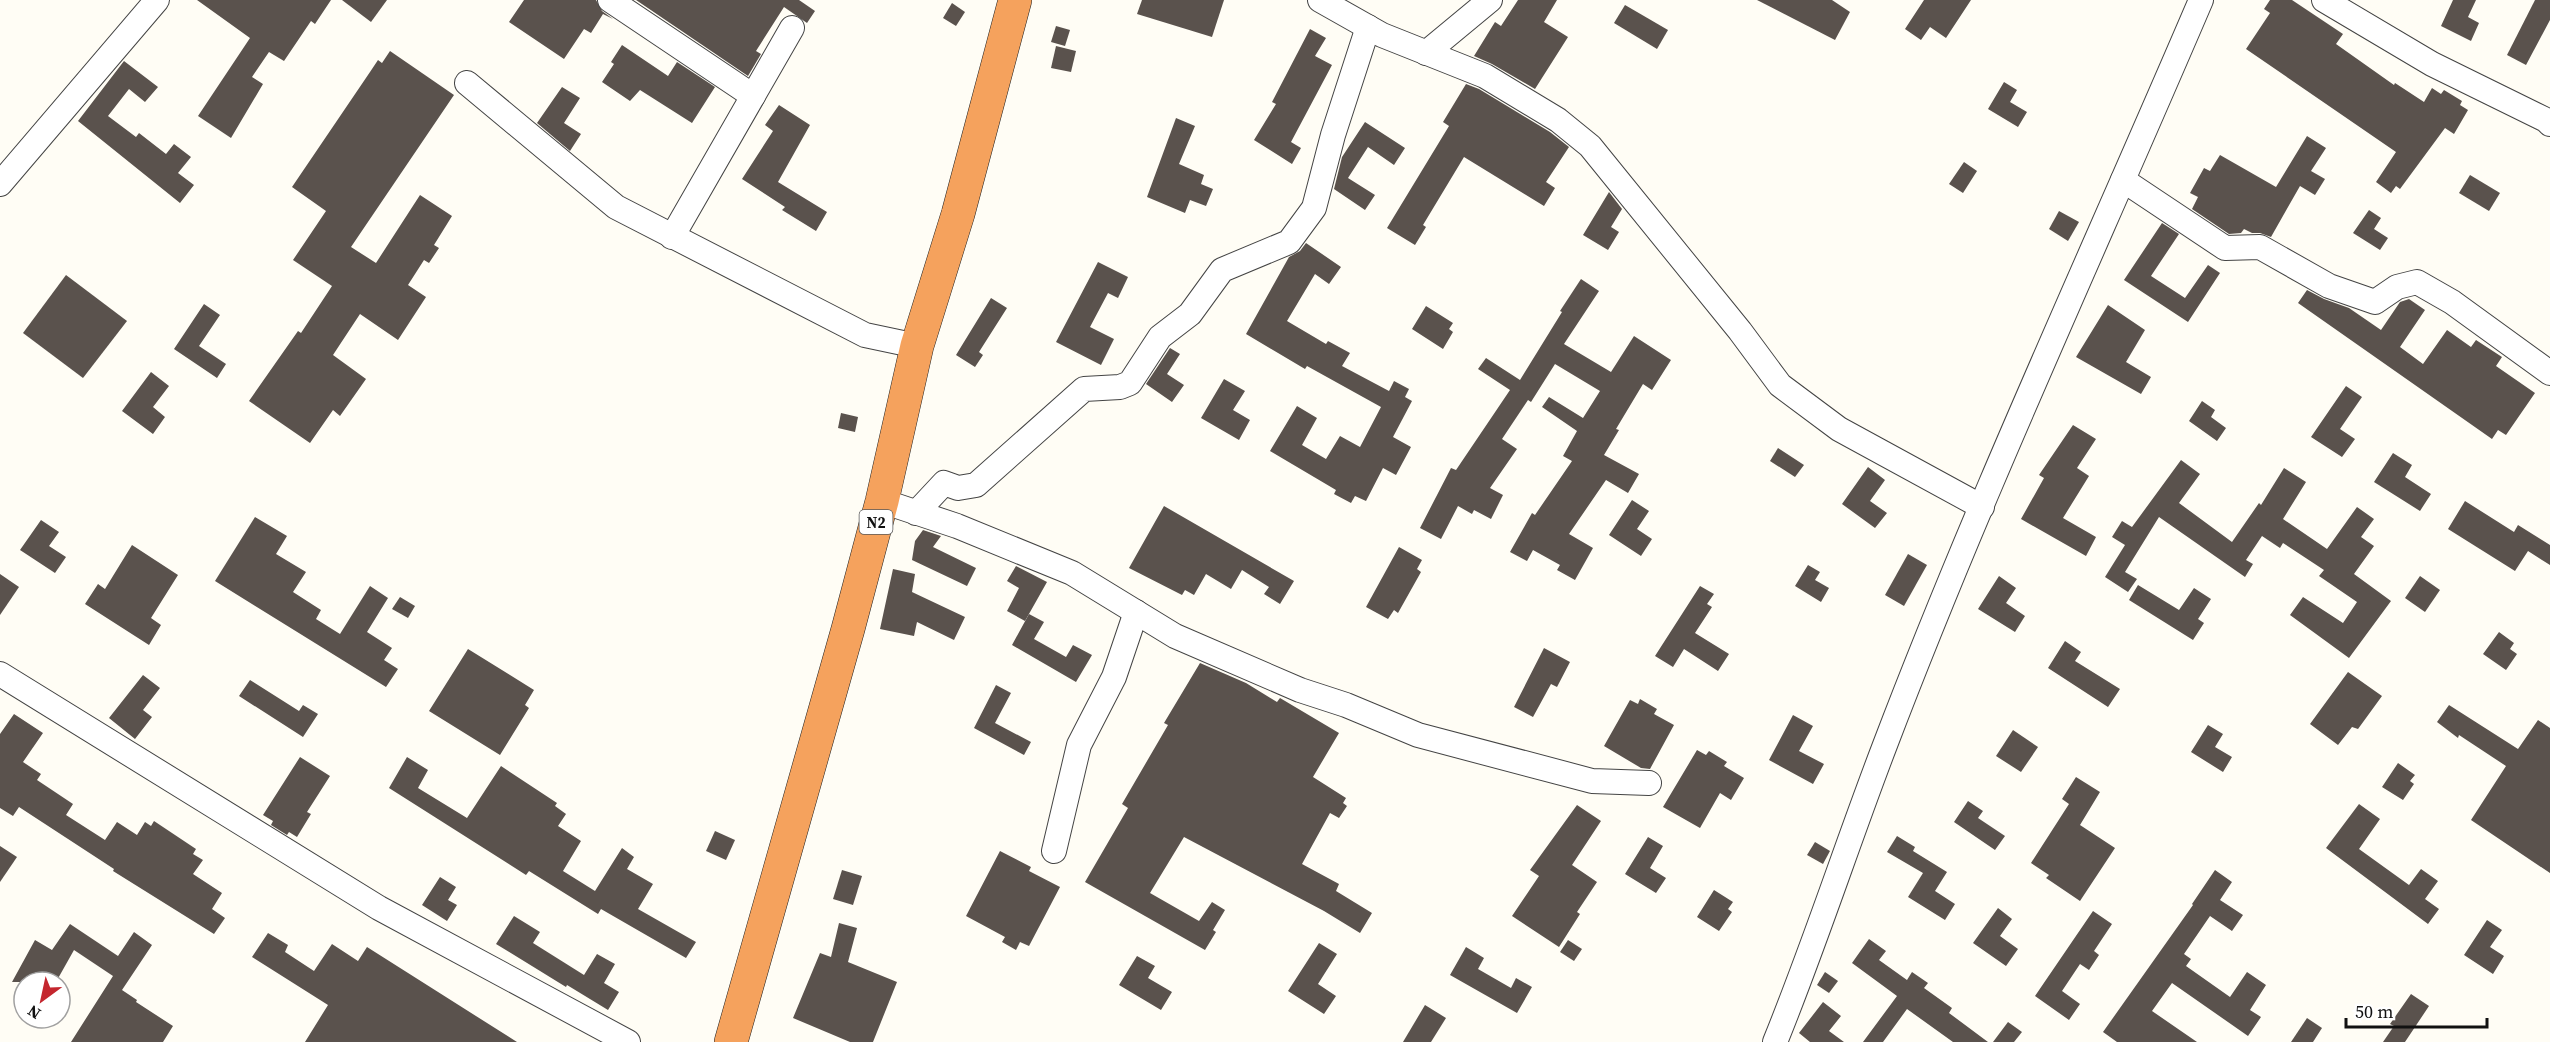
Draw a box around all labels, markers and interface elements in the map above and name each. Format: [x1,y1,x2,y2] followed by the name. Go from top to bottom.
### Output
[860,510,892,534] road number: N2
[12,970,72,1030] north arrow
[2346,991,2487,1029] scale bar
[2355,999,2393,1024] text: 50 m
[23,1000,45,1025] text: N

